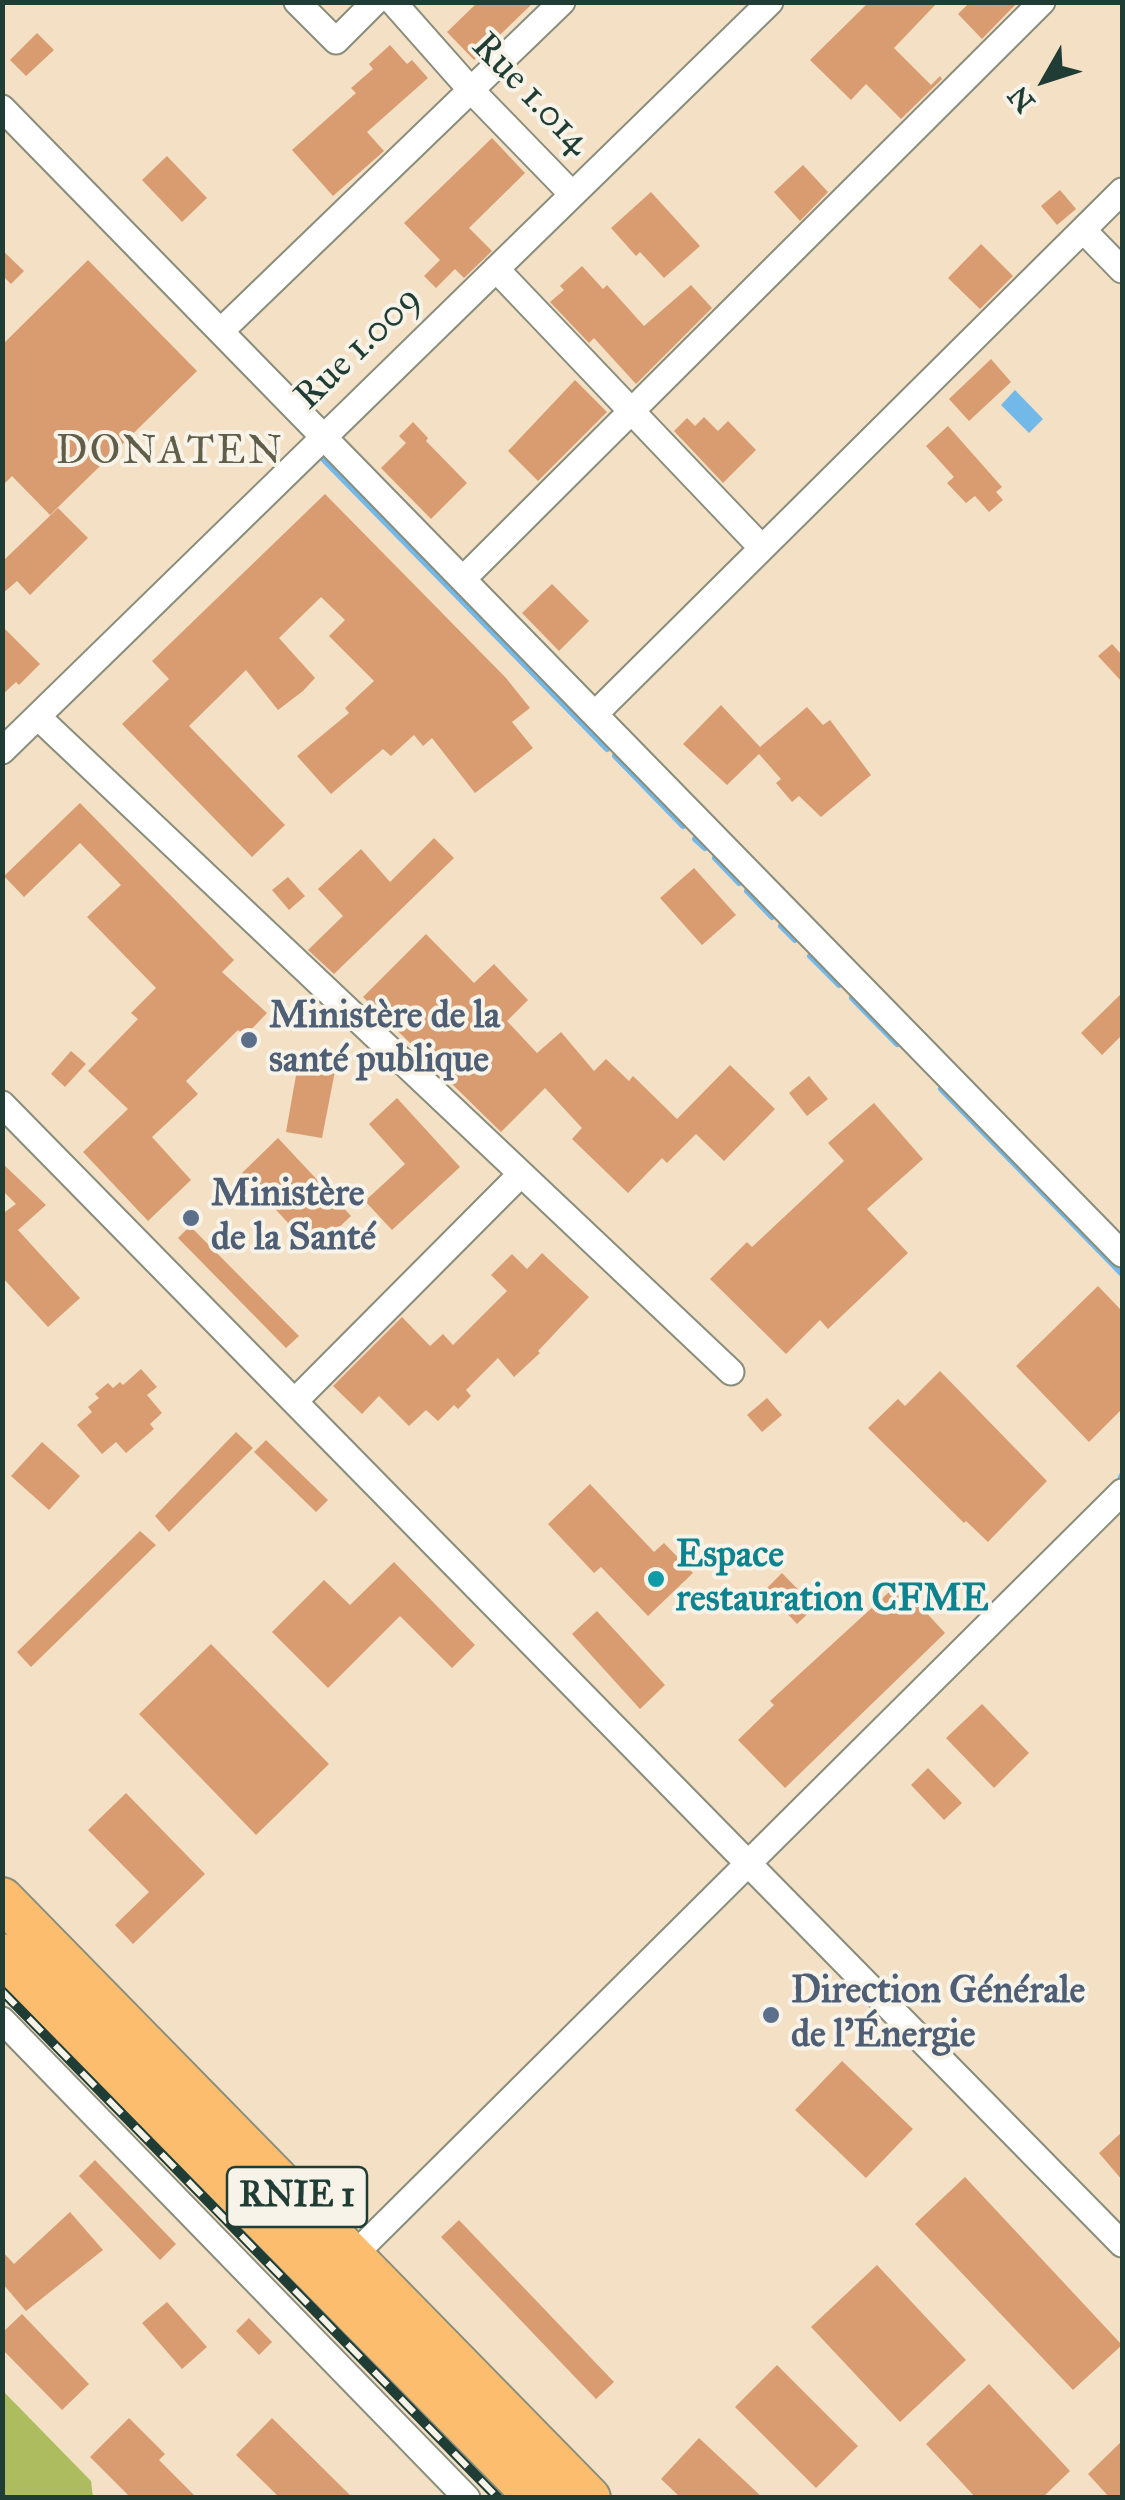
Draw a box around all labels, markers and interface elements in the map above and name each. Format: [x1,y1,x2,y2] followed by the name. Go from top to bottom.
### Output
[461,25,599,165] street label: Rue 1.014
[995,30,1095,130] north arrow
[1000,79,1042,119] text: N
[286,278,432,420] street label: Rue 1.009
[56,429,284,477] district label: DONATEN
[269,995,500,1084] place label: Ministère de la santé publique
[238,1029,260,1051] marker: Ministère de la santé publique
[211,1173,376,1262] place label: Ministère de la Santé
[180,1207,202,1229] marker: Ministère de la Santé
[676,1534,989,1624] place label: Espace restauration CFME
[645,1568,667,1590] marker: Espace restauration CFME
[791,1970,1085,2060] place label: Direction Générale de l'Énergie
[760,2004,782,2026] marker: Direction Générale de l'Énergie
[227,2167,367,2227] road number: RNIE 1

